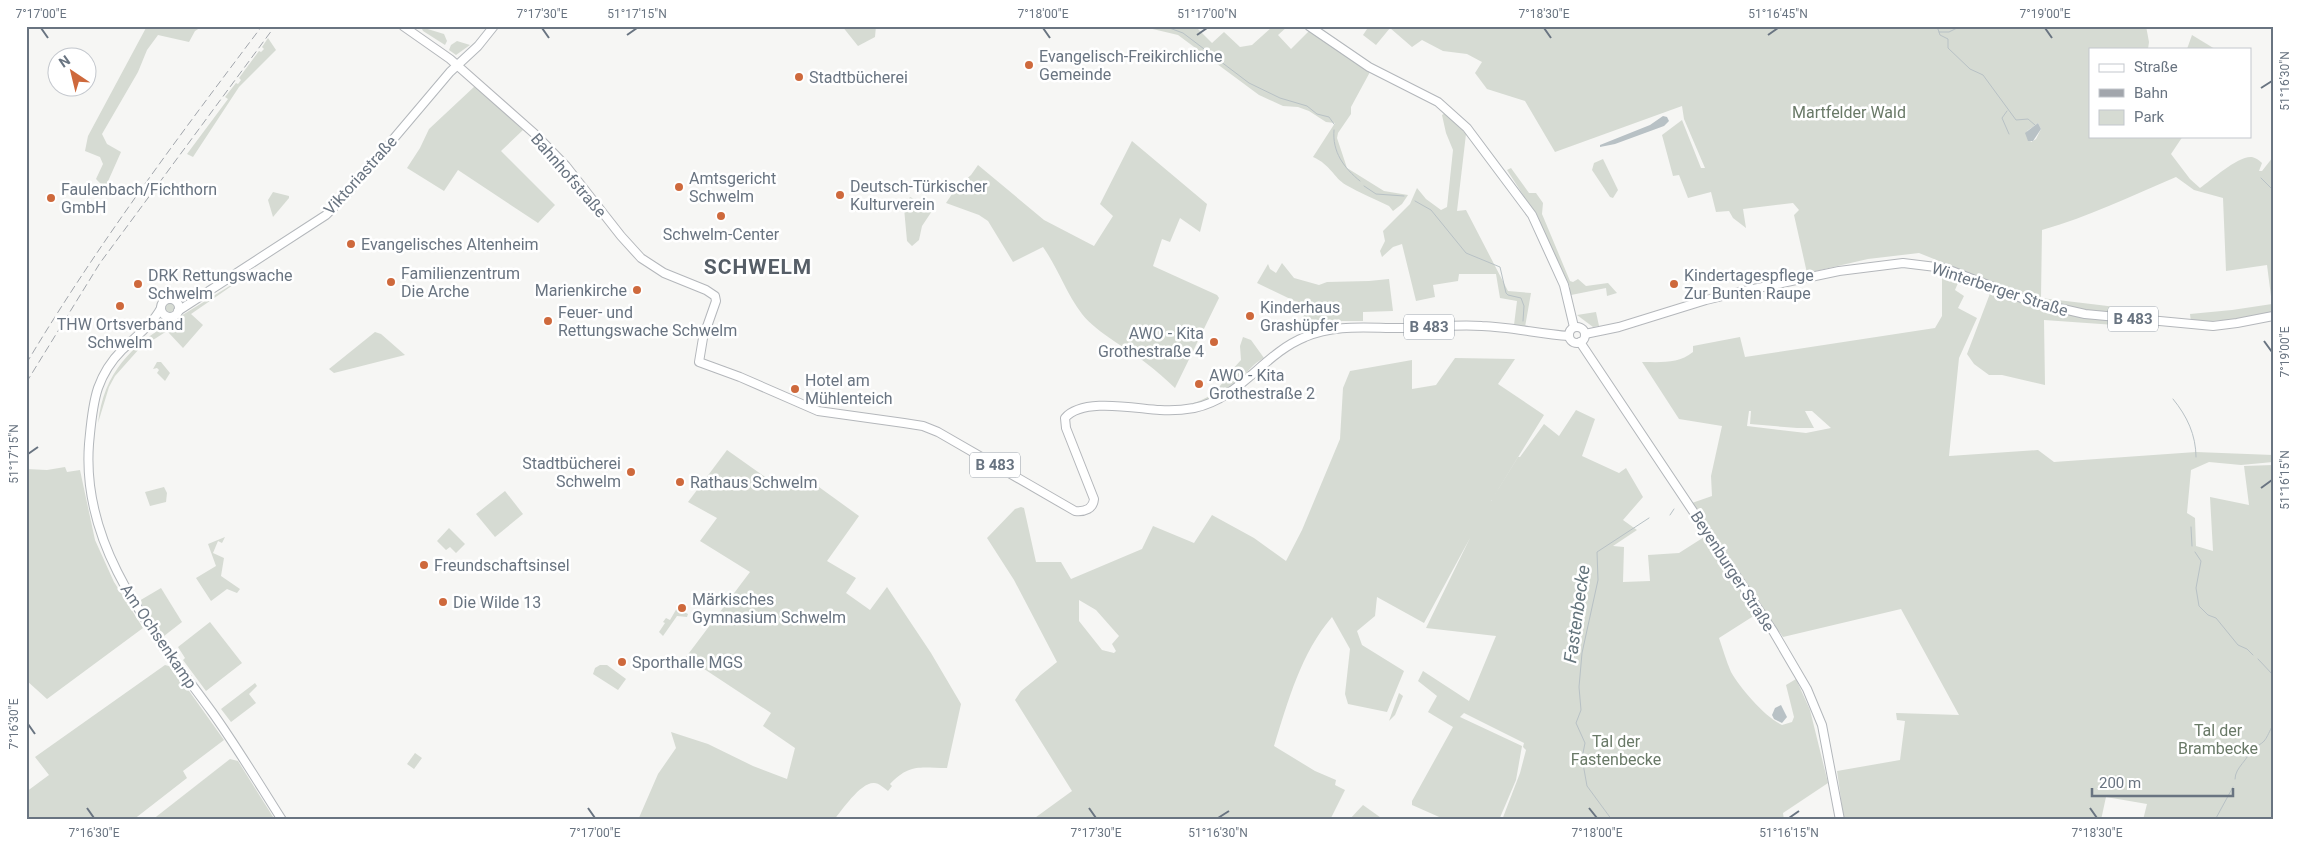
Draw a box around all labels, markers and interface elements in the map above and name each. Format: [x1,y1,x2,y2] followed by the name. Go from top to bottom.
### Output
[16,7,67,21] text: 7°17'00"E
[517,7,568,21] text: 7°17'30"E
[607,7,667,21] text: 51°17'15"N
[1018,7,1069,21] text: 7°18'00"E
[1177,7,1237,21] text: 51°17'00"N
[1519,7,1570,21] text: 7°18'30"E
[1748,7,1808,21] text: 51°16'45"N
[2020,7,2071,21] text: 7°19'00"E
[1039,47,1222,84] place label: Evangelisch-Freikirchliche Gemeinde
[48,48,98,98] north arrow
[2089,48,2252,138] legend
[2278,51,2292,111] text: 51°16'30"N
[56,52,73,71] text: N
[2134,58,2178,76] text: Straße
[1023,59,1035,71] marker: Evangelisch-Freikirchliche Gemeinde
[809,68,908,87] place label: Stadtbücherei
[793,71,805,83] marker: Stadtbücherei
[2134,84,2168,102] text: Bahn
[1792,103,1906,122] park label: Martfelder Wald
[2134,108,2165,126] text: Park
[527,129,610,221] street label: Bahnhofstraße
[320,132,401,219] street label: Viktoriastraße
[689,169,776,206] place label: Amtsgericht Schwelm
[850,177,988,214] place label: Deutsch-Türkischer Kulturverein
[61,180,217,217] place label: Faulenbach/Fichthorn GmbH
[673,181,685,193] marker: Amtsgericht Schwelm
[834,189,846,201] marker: Deutsch-Türkischer Kulturverein
[45,192,57,204] marker: Faulenbach/Fichthorn GmbH
[715,210,727,222] marker: Schwelm-Center
[663,225,780,244] place label: Schwelm-Center
[361,235,539,254] place label: Evangelisches Altenheim
[345,238,357,250] marker: Evangelisches Altenheim
[704,255,812,279] district label: SCHWELM
[1929,258,2070,320] street label: Winterberger Straße
[401,264,520,301] place label: Familienzentrum Die Arche
[148,266,292,303] place label: DRK Rettungswache Schwelm
[1684,266,1814,303] place label: Kindertagespflege Zur Bunten Raupe
[385,276,397,288] marker: Familienzentrum Die Arche
[132,278,144,290] marker: DRK Rettungswache Schwelm
[1668,278,1680,290] marker: Kindertagespflege Zur Bunten Raupe
[535,281,627,300] place label: Marienkirche
[631,284,643,296] marker: Marienkirche
[1260,298,1340,335] place label: Kinderhaus Grashüpfer
[114,300,126,312] marker: THW Ortsverband Schwelm
[558,303,737,340] place label: Feuer- und Rettungswache Schwelm
[2108,306,2158,332] road number: B 483
[1244,310,1256,322] marker: Kinderhaus Grashüpfer
[1404,314,1454,340] road number: B 483
[57,315,183,352] place label: THW Ortsverband Schwelm
[542,315,554,327] marker: Feuer- und Rettungswache Schwelm
[1098,324,1204,361] place label: AWO - Kita Grothestraße 4
[2278,326,2292,377] text: 7°19'00"E
[1208,336,1220,348] marker: AWO - Kita Grothestraße 4
[1209,366,1315,403] place label: AWO - Kita Grothestraße 2
[805,371,893,408] place label: Hotel am Mühlenteich
[1193,378,1205,390] marker: AWO - Kita Grothestraße 2
[789,383,801,395] marker: Hotel am Mühlenteich
[7,424,21,484] text: 51°17'15"N
[2278,450,2292,510] text: 51°16'15"N
[970,452,1020,478] road number: B 483
[522,454,621,491] place label: Stadtbücherei Schwelm
[625,466,637,478] marker: Stadtbücherei Schwelm
[690,473,817,492] place label: Rathaus Schwelm
[674,476,686,488] marker: Rathaus Schwelm
[1687,508,1779,635] street label: Beyenburger Straße
[434,556,570,575] place label: Freundschaftsinsel
[418,559,430,571] marker: Freundschaftsinsel
[1559,564,1594,664] water label: Fastenbecke
[117,580,201,692] street label: Am Ochsenkamp
[692,590,846,627] place label: Märkisches Gymnasium Schwelm
[453,593,541,612] place label: Die Wilde 13
[437,596,449,608] marker: Die Wilde 13
[676,602,688,614] marker: Märkisches Gymnasium Schwelm
[632,653,743,672] place label: Sporthalle MGS
[616,656,628,668] marker: Sporthalle MGS
[7,698,21,749] text: 7°16'30"E
[2178,721,2258,758] park label: Tal der Brambecke
[1571,732,1661,769] park label: Tal der Fastenbecke
[2092,766,2233,798] scale bar
[2099,774,2141,792] text: 200 m
[69,826,120,840] text: 7°16'30"E
[570,826,621,840] text: 7°17'00"E
[1071,826,1122,840] text: 7°17'30"E
[1188,826,1248,840] text: 51°16'30"N
[1572,826,1623,840] text: 7°18'00"E
[1759,826,1819,840] text: 51°16'15"N
[2072,826,2123,840] text: 7°18'30"E

